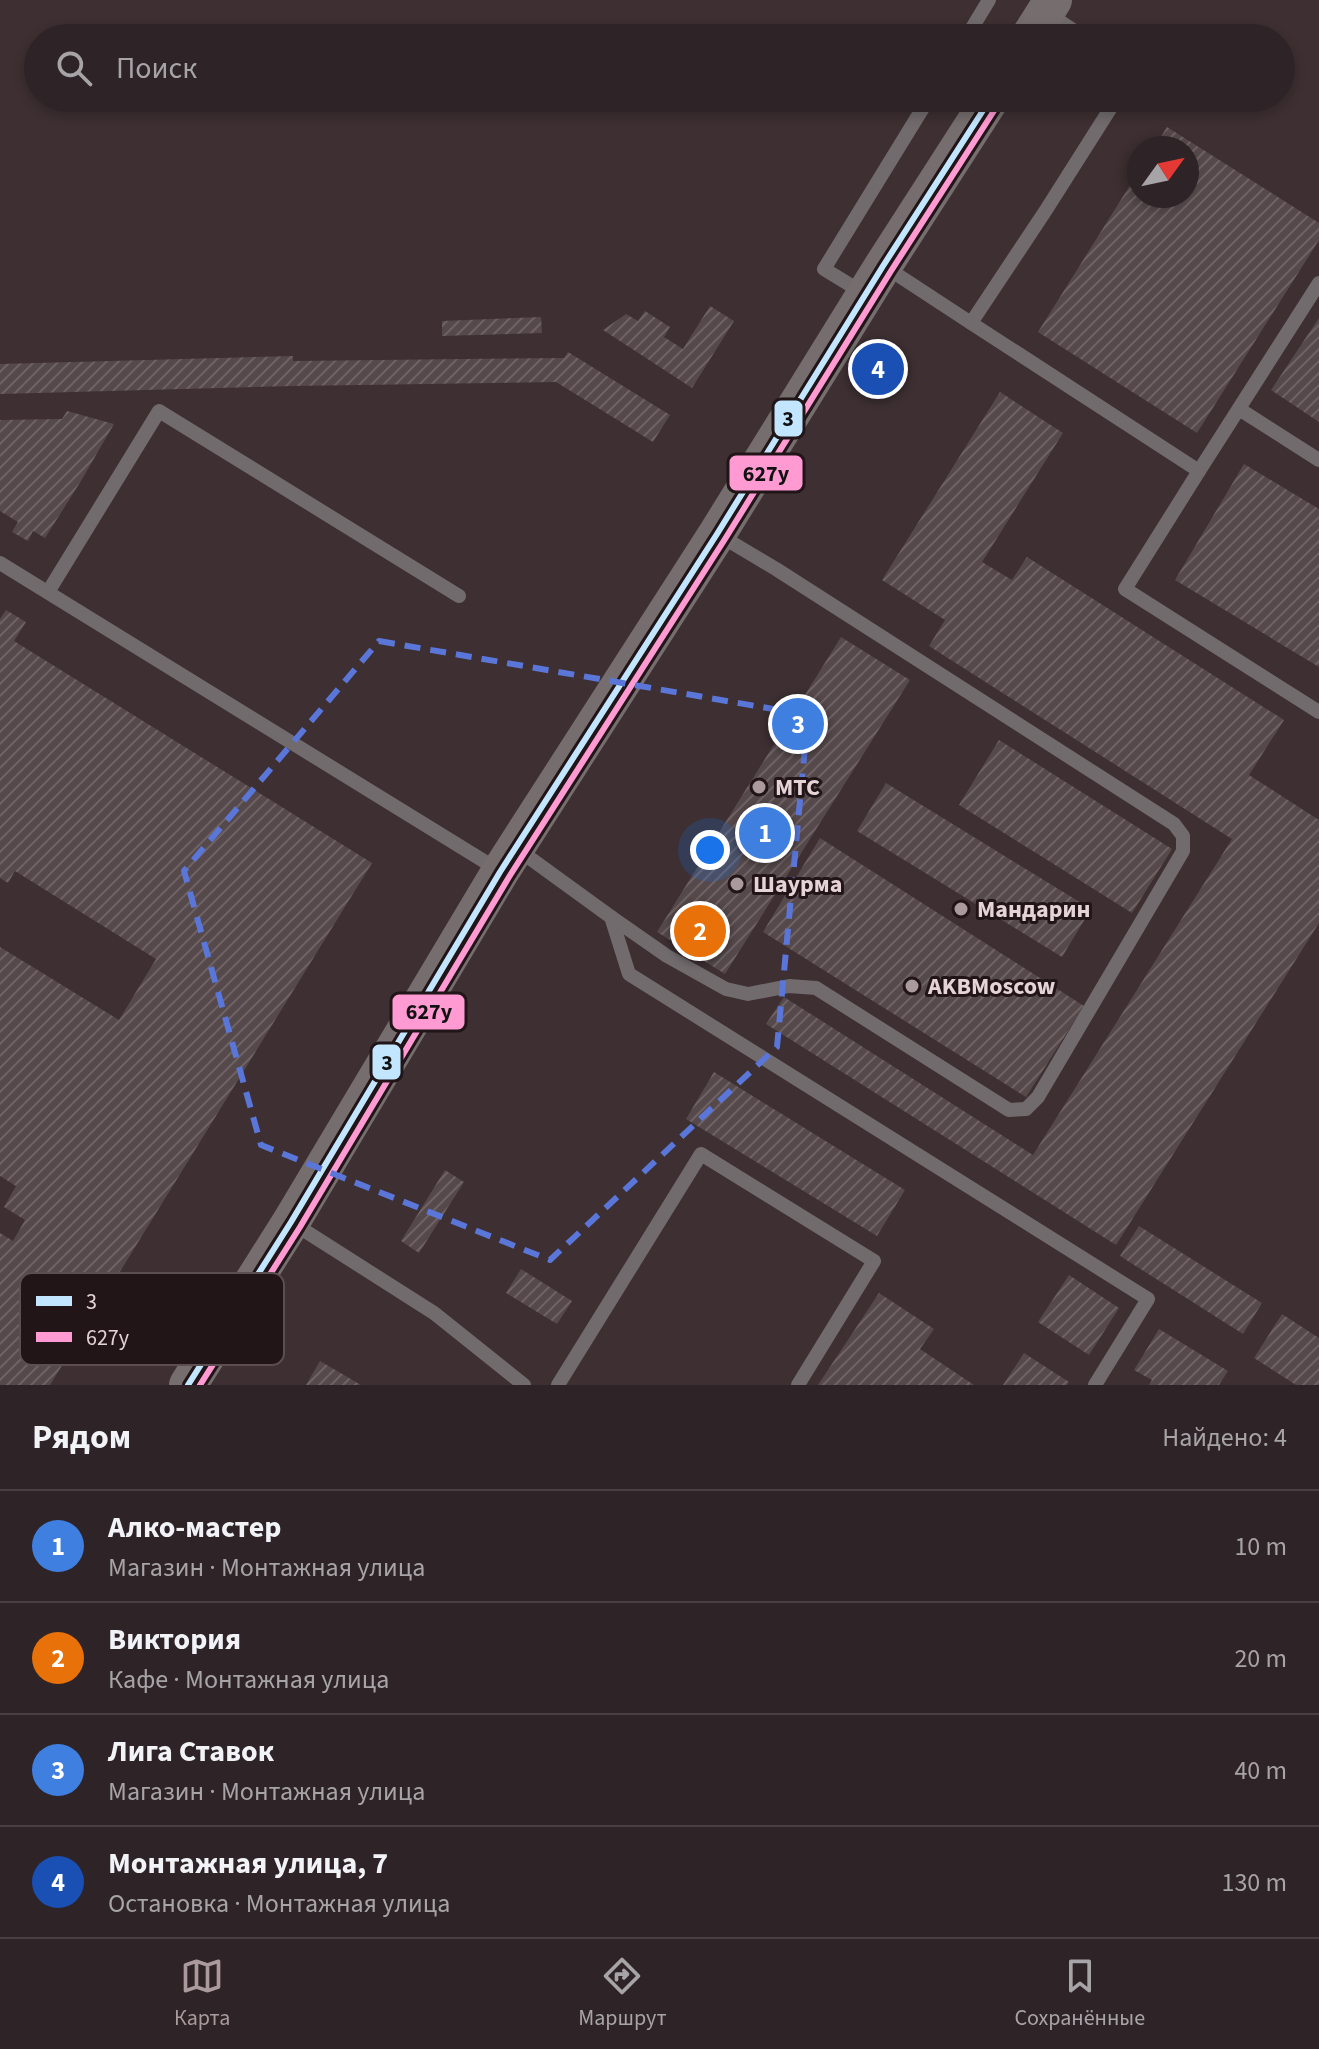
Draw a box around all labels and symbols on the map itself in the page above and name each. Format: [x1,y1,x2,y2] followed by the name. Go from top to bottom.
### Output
[1127,136,1199,208] north arrow
[852,339,904,399] pin: 4
[773,399,804,438] line badge: 3
[782,403,794,435] text: 3
[728,454,804,492] line badge: 627у
[743,458,790,490] text: 627у
[772,694,824,754] pin: 3
[775,770,820,805] place label: МТС
[750,778,768,796] marker: МТС
[739,803,791,863] pin: 1
[690,830,730,870] your location
[753,867,842,902] place label: Шаурма
[728,875,746,893] marker: Шаурма
[977,892,1090,927] place label: Мандарин
[952,900,970,918] marker: Мандарин
[674,901,726,961] pin: 2
[927,969,1056,1004] place label: AKBMoscow
[903,977,921,995] marker: AKBMoscow
[391,993,466,1031] line badge: 627у
[406,996,453,1028] text: 627у
[371,1043,402,1081] line badge: 3
[381,1047,393,1079] text: 3
[20,1273,284,1365] legend
[86,1286,97,1318] text: 3
[86,1322,130,1354] text: 627у

